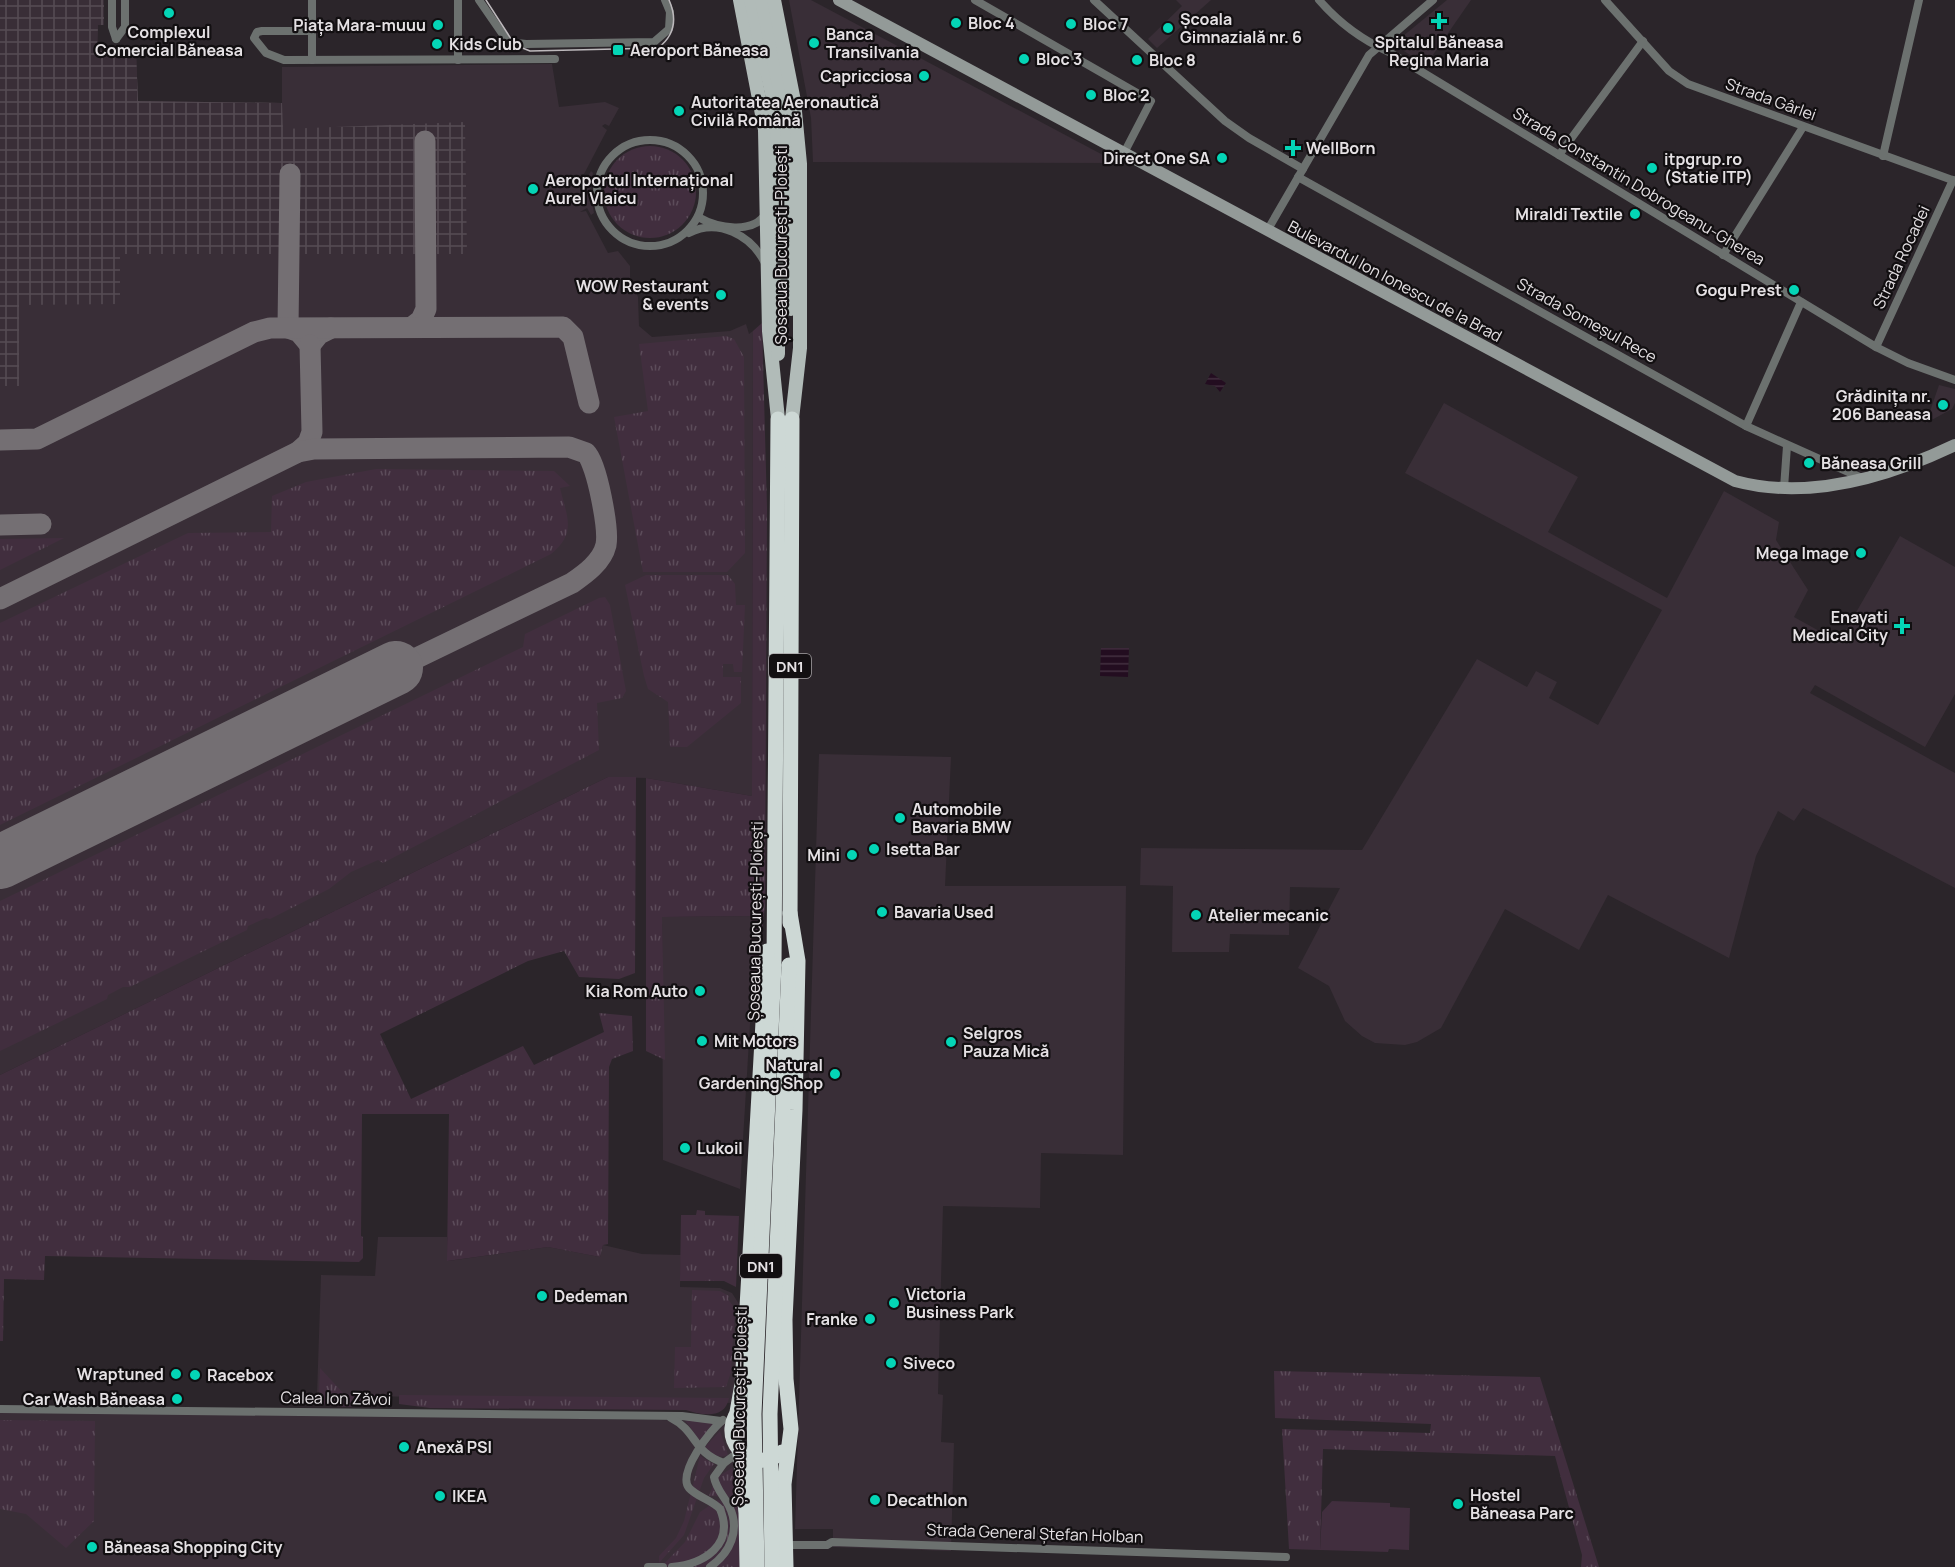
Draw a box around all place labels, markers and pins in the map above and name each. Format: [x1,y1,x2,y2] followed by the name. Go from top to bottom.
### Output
[162,6,176,20] marker: Complexul Comercial Băneasa
[1180,8,1302,48] place label: Școala Gimnazială nr. 6
[968,12,1015,34] place label: Bloc 4
[1430,12,1448,30] marker: Spitalul Băneasa Regina Maria
[1083,13,1128,35] place label: Bloc 7
[293,14,426,36] place label: Piața Mara-muuu
[949,16,963,30] marker: Bloc 4
[1064,17,1078,31] marker: Bloc 7
[431,18,445,32] marker: Piața Mara-muuu
[95,21,243,61] place label: Complexul Comercial Băneasa
[1161,21,1175,35] marker: Școala Gimnazială nr. 6
[826,23,919,63] place label: Banca Transilvania
[1375,31,1503,71] place label: Spitalul Băneasa Regina Maria
[449,33,522,55] place label: Kids Club
[807,36,821,50] marker: Banca Transilvania
[430,37,444,51] marker: Kids Club
[630,39,768,61] place label: Aeroport Băneasa
[611,43,625,57] marker: Aeroport Băneasa
[1036,48,1082,70] place label: Bloc 3
[1149,49,1196,71] place label: Bloc 8
[1017,52,1031,66] marker: Bloc 3
[1130,53,1144,67] marker: Bloc 8
[820,65,912,87] place label: Capricciosa
[917,69,931,83] marker: Capricciosa
[1103,84,1149,106] place label: Bloc 2
[1084,88,1098,102] marker: Bloc 2
[691,91,879,131] place label: Autoritatea Aeronautică Civilă Română
[672,104,686,118] marker: Autoritatea Aeronautică Civilă Română
[1306,137,1376,159] place label: WellBorn
[1284,139,1302,157] marker: WellBorn
[1103,147,1210,169] place label: Direct One SA
[1664,148,1753,188] place label: itpgrup.ro (Statie ITP)
[1215,151,1229,165] marker: Direct One SA
[1645,161,1659,175] marker: itpgrup.ro (Statie ITP)
[545,169,733,209] place label: Aeroportul Internațional Aurel Vlaicu
[526,182,540,196] marker: Aeroportul Internațional Aurel Vlaicu
[1515,203,1623,225] place label: Miraldi Textile
[1628,207,1642,221] marker: Miraldi Textile
[576,275,709,315] place label: WOW Restaurant & events
[1696,279,1782,301] place label: Gogu Prest
[1787,283,1801,297] marker: Gogu Prest
[714,288,728,302] marker: WOW Restaurant & events
[1832,385,1931,425] place label: Grădinița nr. 206 Baneasa
[1936,398,1950,412] marker: Grădinița nr. 206 Baneasa
[1821,452,1922,474] place label: Băneasa Grill
[1802,456,1816,470] marker: Băneasa Grill
[1756,542,1849,564] place label: Mega Image
[1854,546,1868,560] marker: Mega Image
[1792,606,1888,646] place label: Enayati Medical City
[1893,617,1911,635] marker: Enayati Medical City
[912,798,1012,838] place label: Automobile Bavaria BMW
[893,811,907,825] marker: Automobile Bavaria BMW
[886,838,960,860] place label: Isetta Bar
[867,842,881,856] marker: Isetta Bar
[807,844,840,866] place label: Mini
[845,848,859,862] marker: Mini
[894,901,994,923] place label: Bavaria Used
[1208,904,1329,926] place label: Atelier mecanic
[875,905,889,919] marker: Bavaria Used
[1189,908,1203,922] marker: Atelier mecanic
[586,980,688,1002] place label: Kia Rom Auto
[693,984,707,998] marker: Kia Rom Auto
[963,1022,1049,1062] place label: Selgros Pauza Mică
[714,1030,797,1052] place label: Mit Motors
[695,1034,709,1048] marker: Mit Motors
[944,1035,958,1049] marker: Selgros Pauza Mică
[699,1054,823,1094] place label: Natural Gardening Shop
[828,1067,842,1081] marker: Natural Gardening Shop
[697,1137,743,1159] place label: Lukoil
[678,1141,692,1155] marker: Lukoil
[906,1283,1014,1323] place label: Victoria Business Park
[554,1285,628,1307] place label: Dedeman
[535,1289,549,1303] marker: Dedeman
[887,1296,901,1310] marker: Victoria Business Park
[806,1308,858,1330] place label: Franke
[863,1312,877,1326] marker: Franke
[903,1352,955,1374] place label: Siveco
[884,1356,898,1370] marker: Siveco
[77,1363,164,1385] place label: Wraptuned
[207,1364,274,1386] place label: Racebox
[169,1367,183,1381] marker: Wraptuned
[188,1368,202,1382] marker: Racebox
[23,1388,165,1410] place label: Car Wash Băneasa
[170,1392,184,1406] marker: Car Wash Băneasa
[416,1436,492,1458] place label: Anexă PSI
[397,1440,411,1454] marker: Anexă PSI
[1470,1484,1574,1524] place label: Hostel Băneasa Parc
[452,1485,487,1507] place label: IKEA
[433,1489,447,1503] marker: IKEA
[887,1489,967,1511] place label: Decathlon
[868,1493,882,1507] marker: Decathlon
[1451,1497,1465,1511] marker: Hostel Băneasa Parc
[104,1536,283,1558] place label: Băneasa Shopping City
[85,1540,99,1554] marker: Băneasa Shopping City

